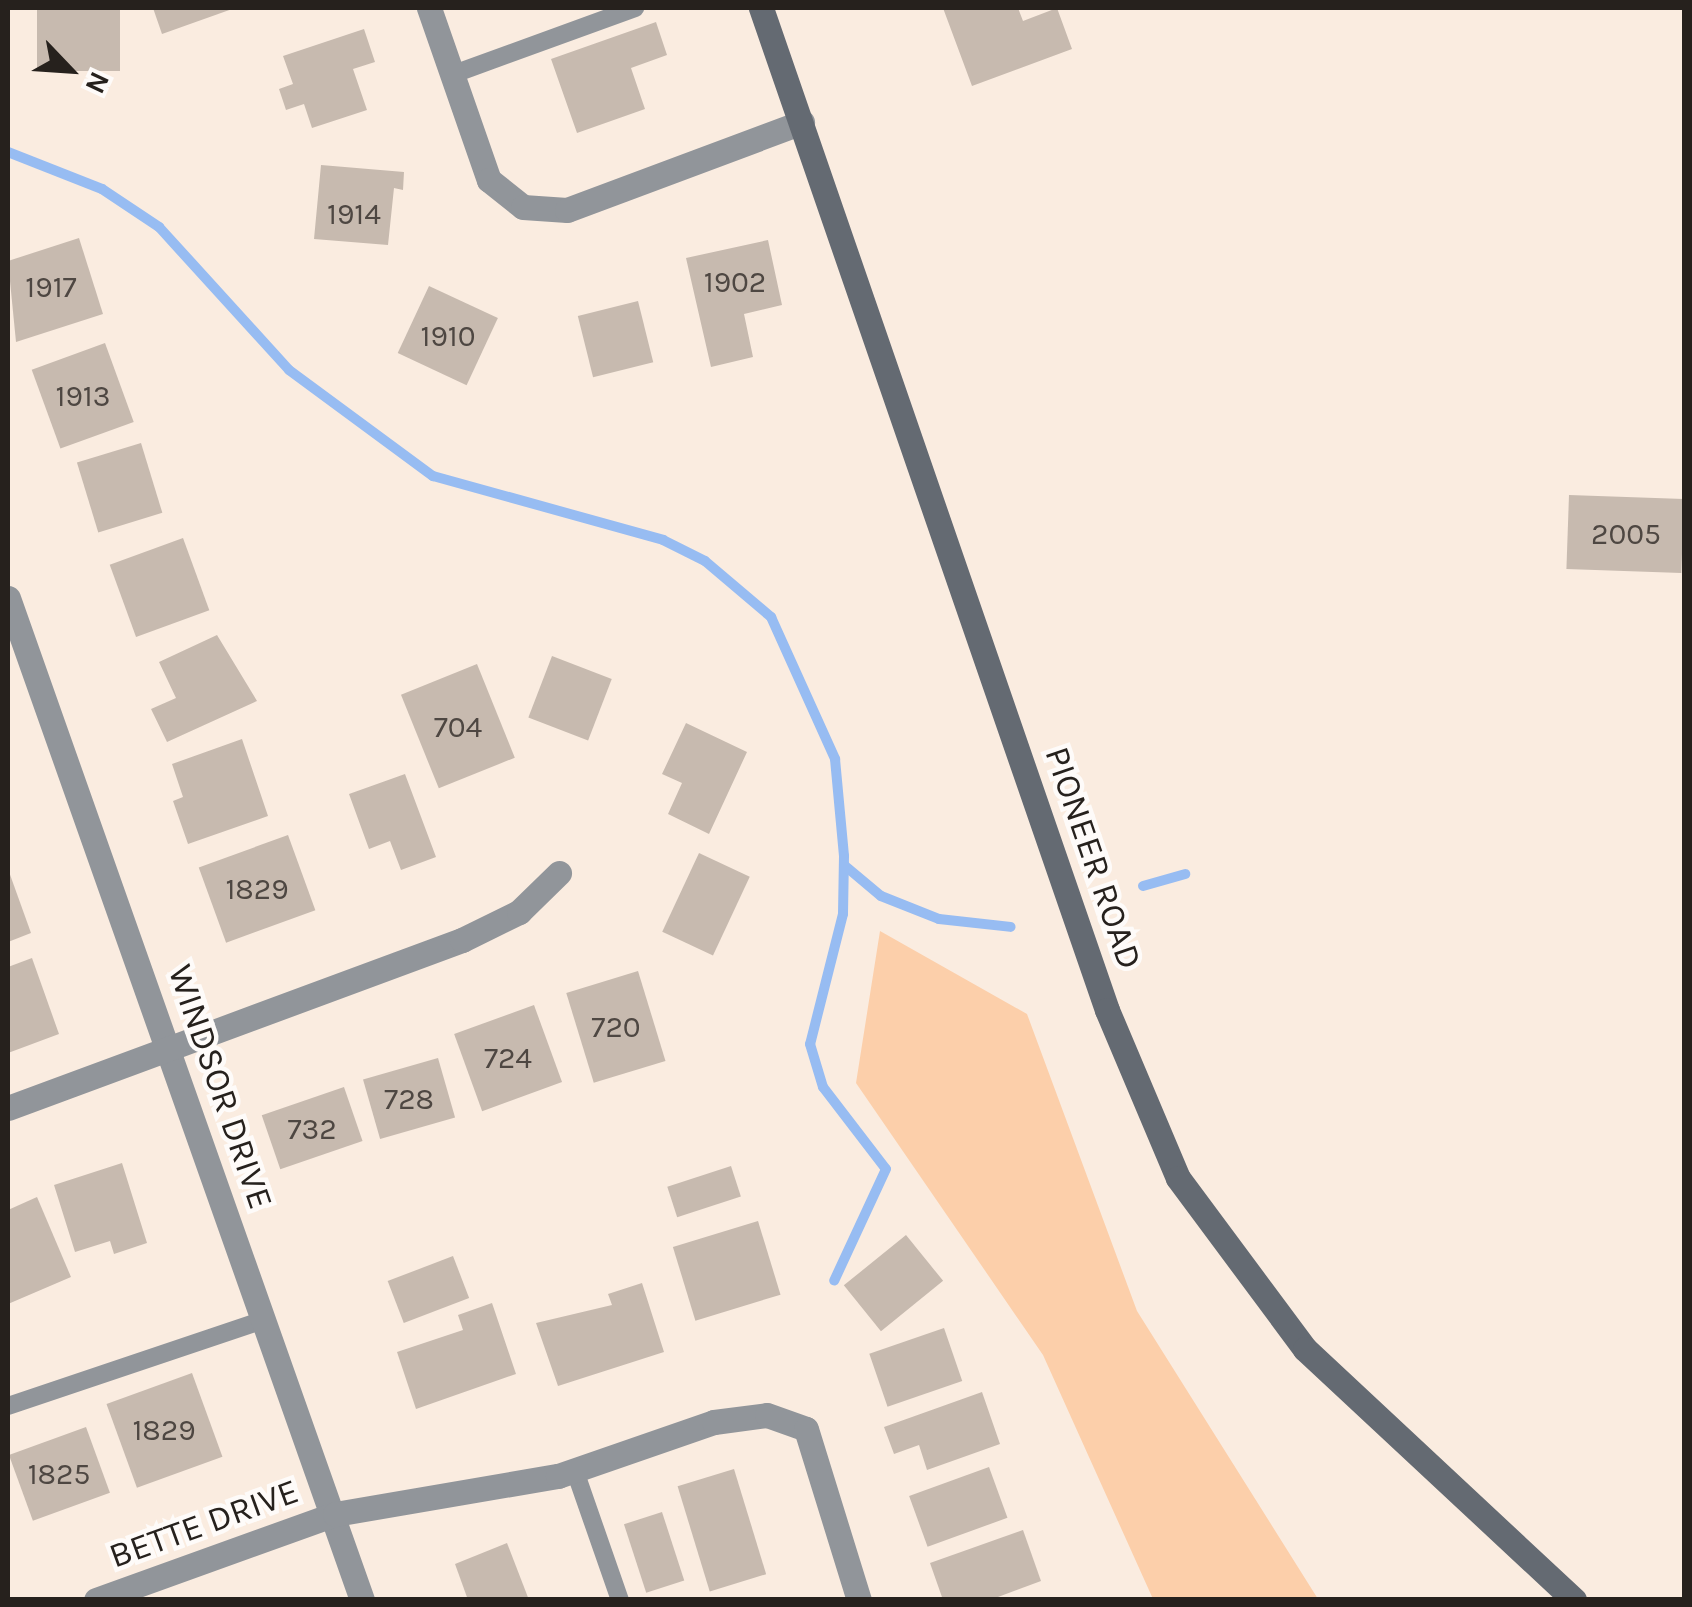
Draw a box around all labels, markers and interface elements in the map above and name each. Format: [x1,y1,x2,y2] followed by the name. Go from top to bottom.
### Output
[20,20,120,120] north arrow
[78,67,117,99] text: N
[327,196,381,232] house number: 1914
[704,264,766,300] house number: 1902
[25,269,77,305] house number: 1917
[420,318,476,354] house number: 1910
[56,378,110,414] house number: 1913
[1591,516,1661,552] house number: 2005
[434,709,482,745] house number: 704
[1035,741,1151,975] street label: PIONEER ROAD
[225,871,289,907] house number: 1829
[159,959,281,1215] street label: WINDSOR DRIVE
[591,1009,641,1045] house number: 720
[484,1040,532,1076] house number: 724
[384,1081,434,1117] house number: 728
[287,1111,337,1147] house number: 732
[132,1412,196,1448] house number: 1829
[28,1456,90,1492] house number: 1825
[104,1470,304,1578] street label: BETTE DRIVE

